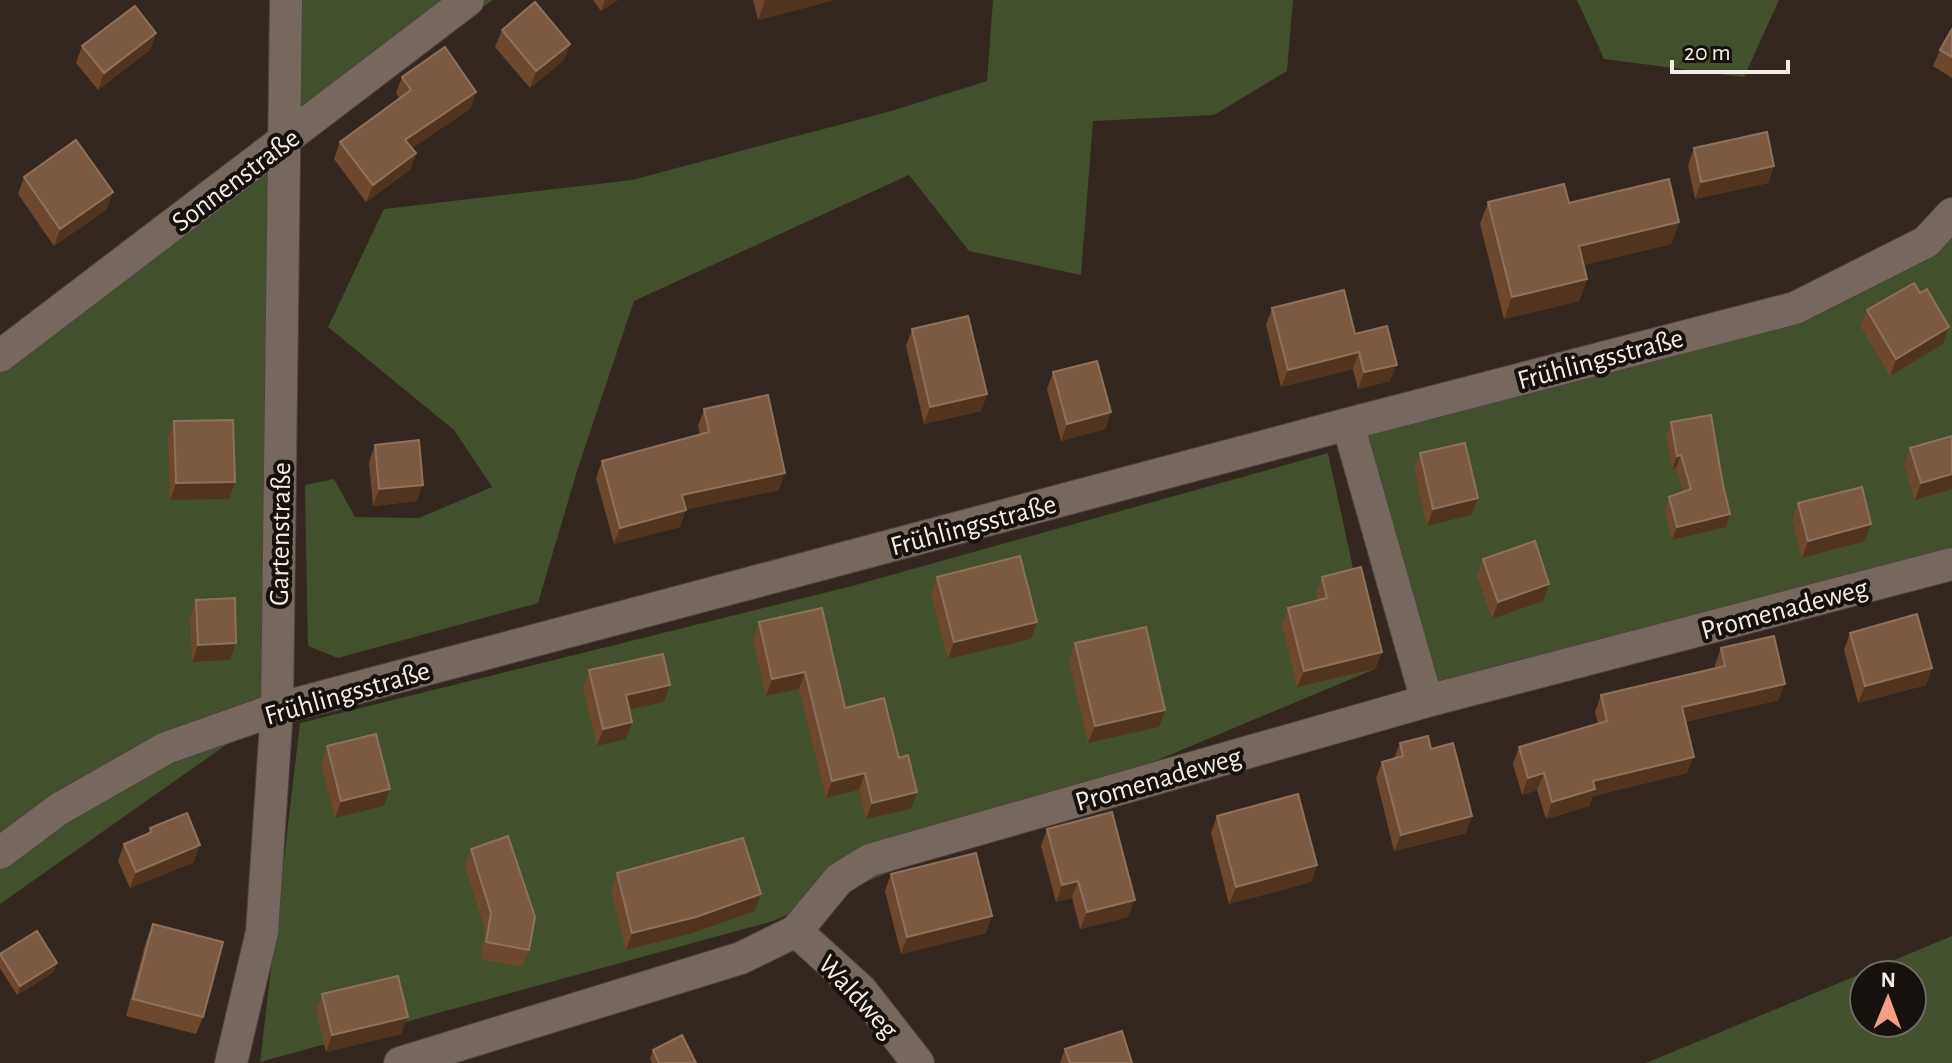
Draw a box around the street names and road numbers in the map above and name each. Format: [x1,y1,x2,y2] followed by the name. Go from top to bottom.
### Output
[167,124,305,237] street label: Sonnenstraße
[1515,324,1687,396] street label: Frühlingsstraße
[266,462,296,606] street label: Gartenstraße
[888,490,1060,562] street label: Frühlingsstraße
[1698,574,1871,646] street label: Promenadeweg
[262,657,433,731] street label: Frühlingsstraße
[1072,743,1245,817] street label: Promenadeweg
[812,950,903,1045] street label: Waldweg

